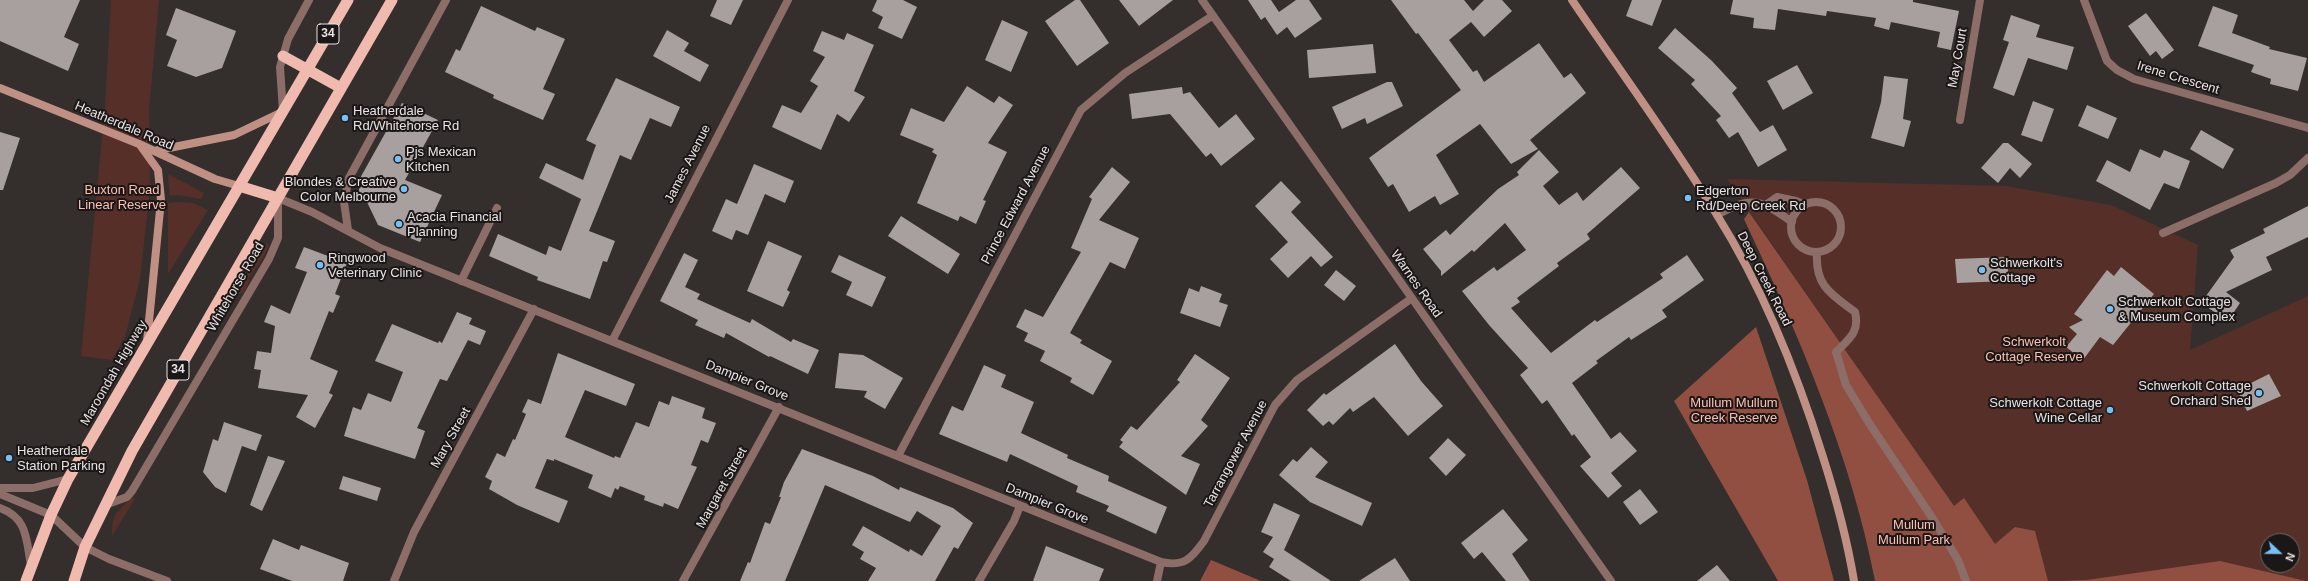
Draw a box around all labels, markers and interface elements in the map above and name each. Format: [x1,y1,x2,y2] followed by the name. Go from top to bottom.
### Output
[317,24,339,44] road number: 34
[1945,27,1971,89] street label: May Court
[2135,58,2221,98] street label: Irene Crescent
[72,98,176,154] street label: Heatherdale Road
[353,103,459,134] place label: Heatherdale Rd/Whitehorse Rd
[340,113,350,123] marker: Heatherdale Rd/Whitehorse Rd
[662,122,714,206] street label: James Avenue
[978,143,1054,267] street label: Prince Edward Avenue
[406,144,476,175] place label: Pjs Mexican Kitchen
[393,154,403,164] marker: Pjs Mexican Kitchen
[285,174,396,205] place label: Blondes & Creative Color Melbourne
[78,182,166,213] park label: Buxton Road Linear Reserve
[1696,183,1806,214] place label: Edgerton Rd/Deep Creek Rd
[399,184,409,194] marker: Blondes & Creative Color Melbourne
[1683,193,1693,203] marker: Edgerton Rd/Deep Creek Rd
[407,209,502,240] place label: Acacia Financial Planning
[394,219,404,229] marker: Acacia Financial Planning
[1733,229,1795,329] street label: Deep Creek Road
[204,240,268,334] street label: Whitehorse Road
[1387,247,1445,321] street label: Warnes Road
[328,250,422,281] place label: Ringwood Veterinary Clinic
[1990,255,2063,286] place label: Schwerkolt's Cottage
[315,260,325,270] marker: Ringwood Veterinary Clinic
[1977,265,1987,275] marker: Schwerkolt's Cottage
[2118,294,2235,325] place label: Schwerkolt Cottage & Museum Complex
[2105,304,2115,314] marker: Schwerkolt Cottage & Museum Complex
[77,317,151,429] street label: Maroondah Highway
[1985,334,2083,365] park label: Schwerkolt Cottage Reserve
[703,357,791,405] street label: Dampier Grove
[167,360,189,380] road number: 34
[2138,378,2251,409] place label: Schwerkolt Cottage Orchard Shed
[2254,388,2264,398] marker: Schwerkolt Cottage Orchard Shed
[1690,395,1778,426] park label: Mullum Mullum Creek Reserve
[1989,395,2102,426] place label: Schwerkolt Cottage Wine Cellar
[1201,397,1271,511] street label: Tarrangower Avenue
[428,405,474,471] street label: Mary Street
[2105,405,2115,415] marker: Schwerkolt Cottage Wine Cellar
[17,443,105,474] place label: Heatherdale Station Parking
[693,445,751,531] street label: Margaret Street
[4,453,14,463] marker: Heatherdale Station Parking
[1003,480,1091,528] street label: Dampier Grove
[1878,517,1950,548] park label: Mullum Mullum Park
[2260,533,2300,573] north arrow
[2283,551,2297,563] text: N

